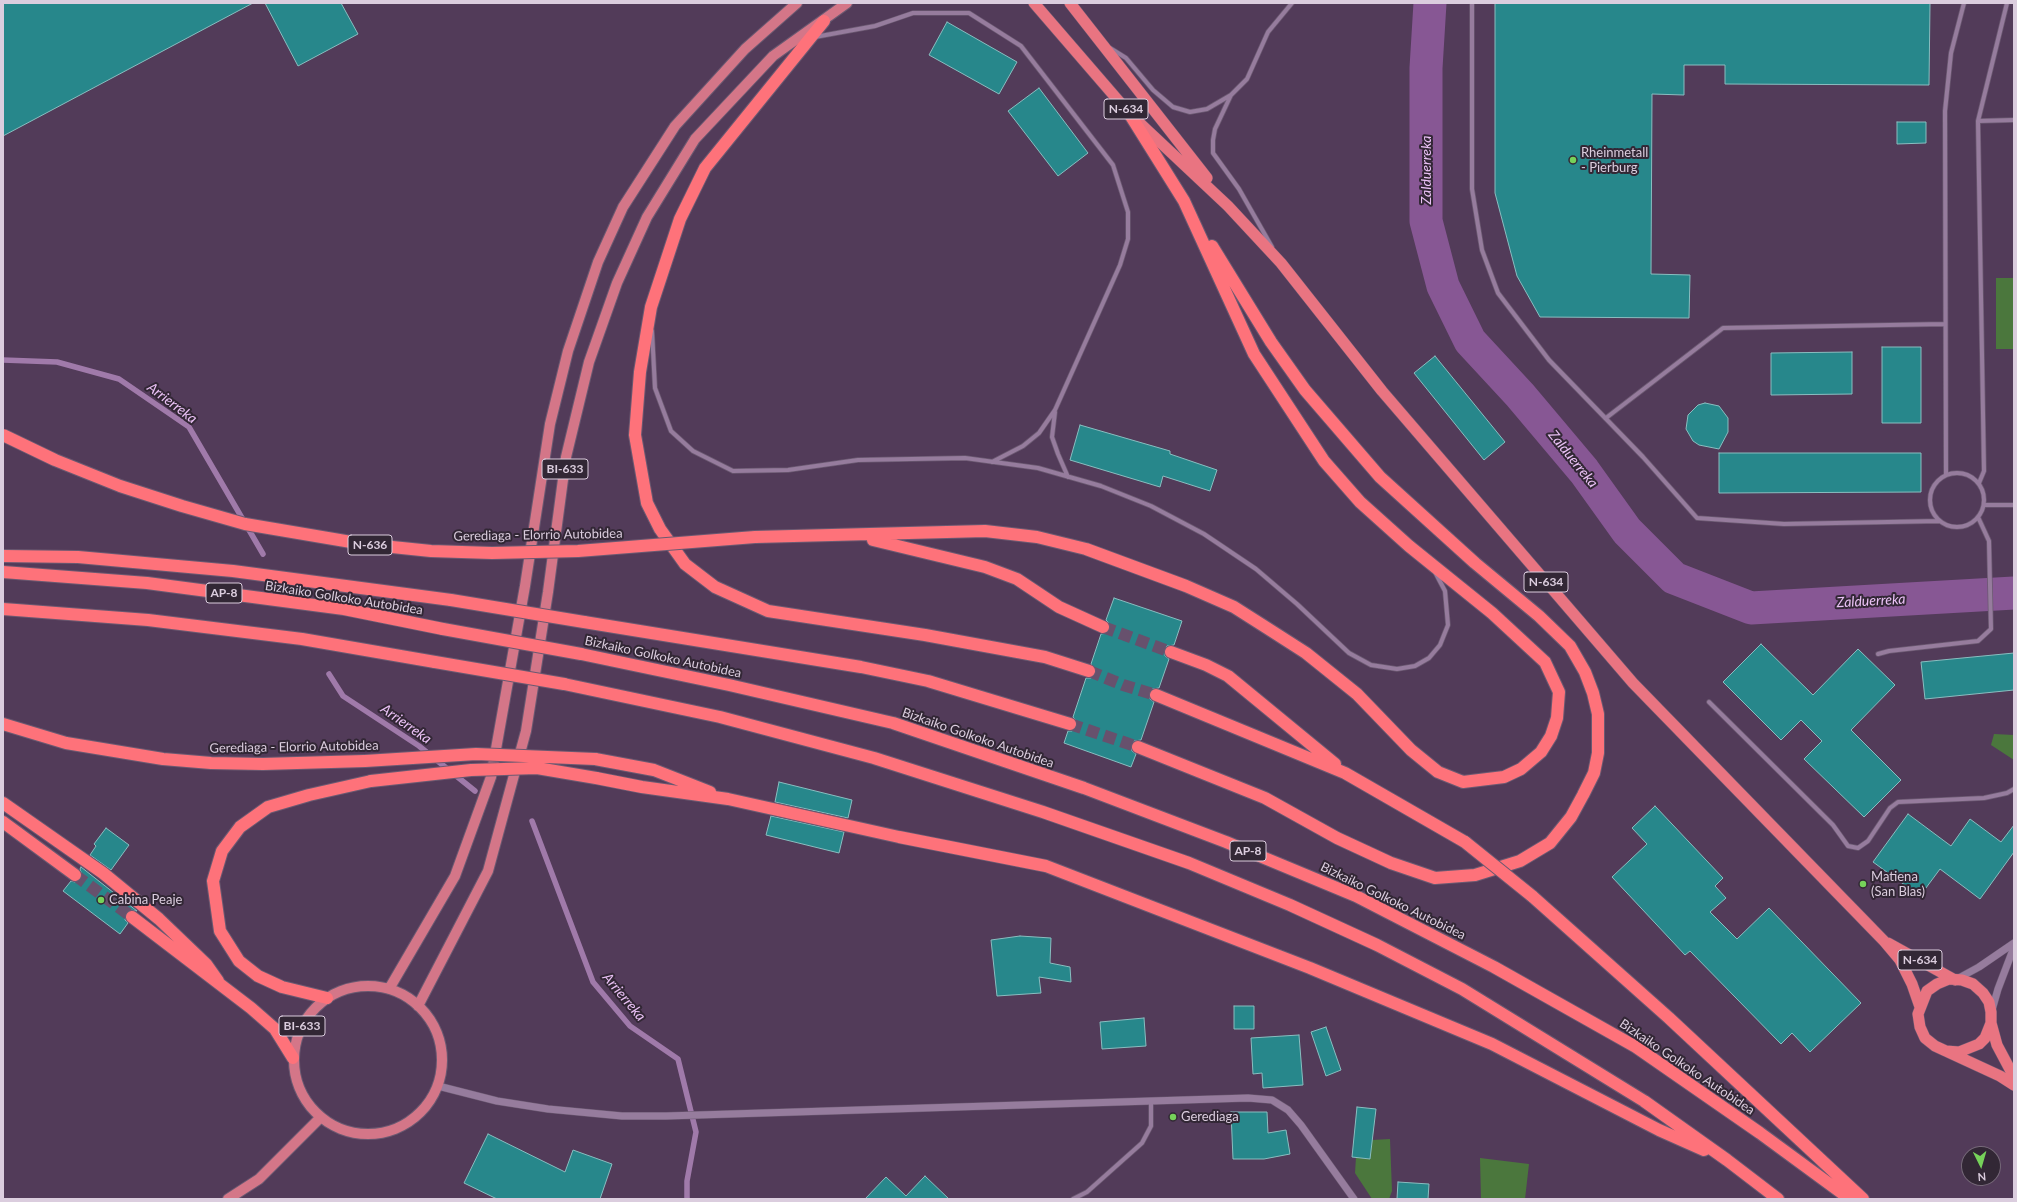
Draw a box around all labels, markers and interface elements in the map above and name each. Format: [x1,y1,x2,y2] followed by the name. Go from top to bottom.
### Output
[1104,99,1148,119] road number: N-634
[1418,136,1434,204] water label: Zalduerreka
[1581,145,1648,176] place label: Rheinmetall - Pierburg
[1568,155,1578,165] marker: Rheinmetall - Pierburg
[144,379,200,427] water label: Arrierreka
[1545,427,1601,491] water label: Zalduerreka
[542,459,588,479] road number: BI-633
[453,526,623,544] street label: Gerediaga - Elorrio Autobidea
[348,535,392,555] road number: N-636
[1524,572,1568,592] road number: N-634
[264,578,424,618] street label: Bizkaiko Golkoko Autobidea
[206,583,242,603] road number: AP-8
[1836,591,1906,611] water label: Zalduerreka
[583,633,743,681] street label: Bizkaiko Golkoko Autobidea
[378,701,434,747] water label: Arrierreka
[900,705,1056,771] street label: Bizkaiko Golkoko Autobidea
[209,738,379,756] street label: Gerediaga - Elorrio Autobidea
[1230,841,1266,861] road number: AP-8
[1318,859,1468,943] street label: Bizkaiko Golkoko Autobidea
[1871,869,1925,900] place label: Matiena (San Blas)
[1858,879,1868,889] marker: Matiena (San Blas)
[109,892,182,908] place label: Cabina Peaje
[96,895,106,905] marker: Cabina Peaje
[1898,950,1942,970] road number: N-634
[599,969,649,1025] water label: Arrierreka
[279,1016,325,1036] road number: BI-633
[1616,1016,1758,1118] street label: Bizkaiko Golkoko Autobidea
[1181,1109,1239,1125] place label: Gerediaga
[1168,1112,1178,1122] marker: Gerediaga
[1961,1146,2001,1186] north arrow
[1977,1171,1987,1184] text: N

